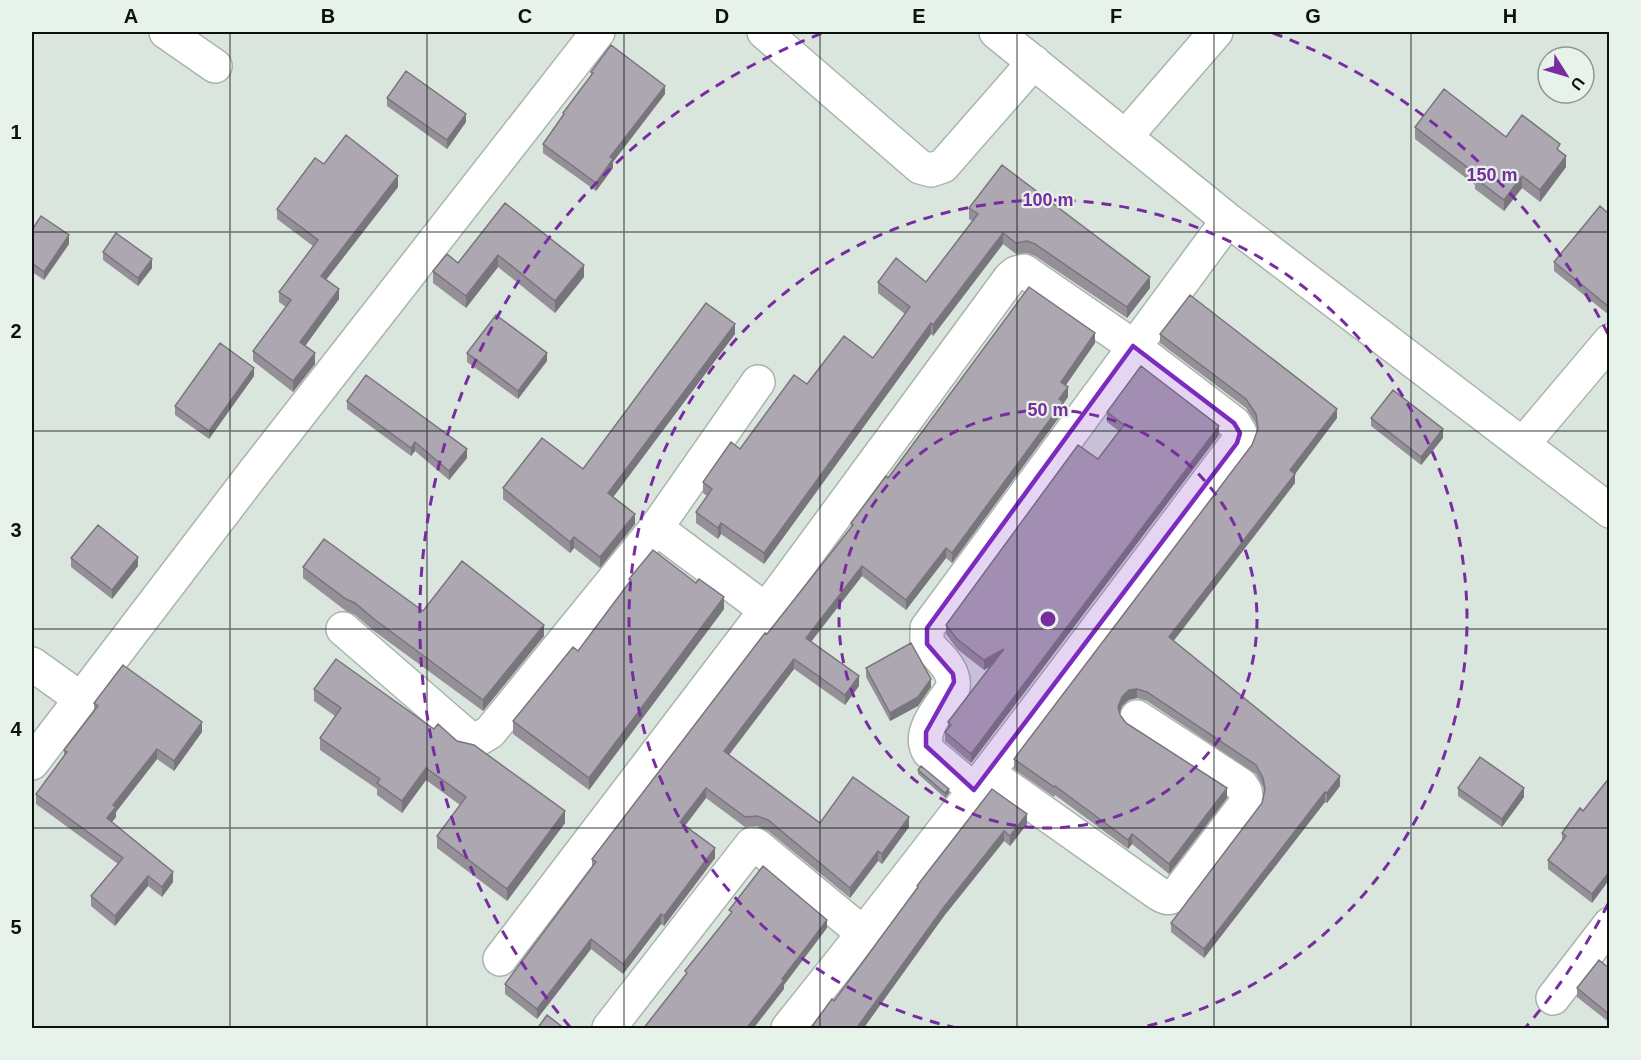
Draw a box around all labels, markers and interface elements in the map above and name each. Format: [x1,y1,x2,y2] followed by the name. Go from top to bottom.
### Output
[124,5,138,27] text: A
[321,5,335,27] text: B
[518,5,532,27] text: C
[715,5,729,27] text: D
[912,5,926,27] text: E
[1110,5,1122,27] text: F
[1305,5,1321,27] text: G
[1503,5,1517,27] text: H
[1536,45,1596,105] north arrow
[1567,74,1588,93] text: U
[10,121,22,143] text: 1
[1466,165,1518,185] text: 150 m
[1022,190,1074,210] text: 100 m
[10,320,22,342] text: 2
[1027,400,1069,420] text: 50 m
[10,519,22,541] text: 3
[1038,609,1058,629] centre of rings
[10,718,22,740] text: 4
[10,916,22,938] text: 5

